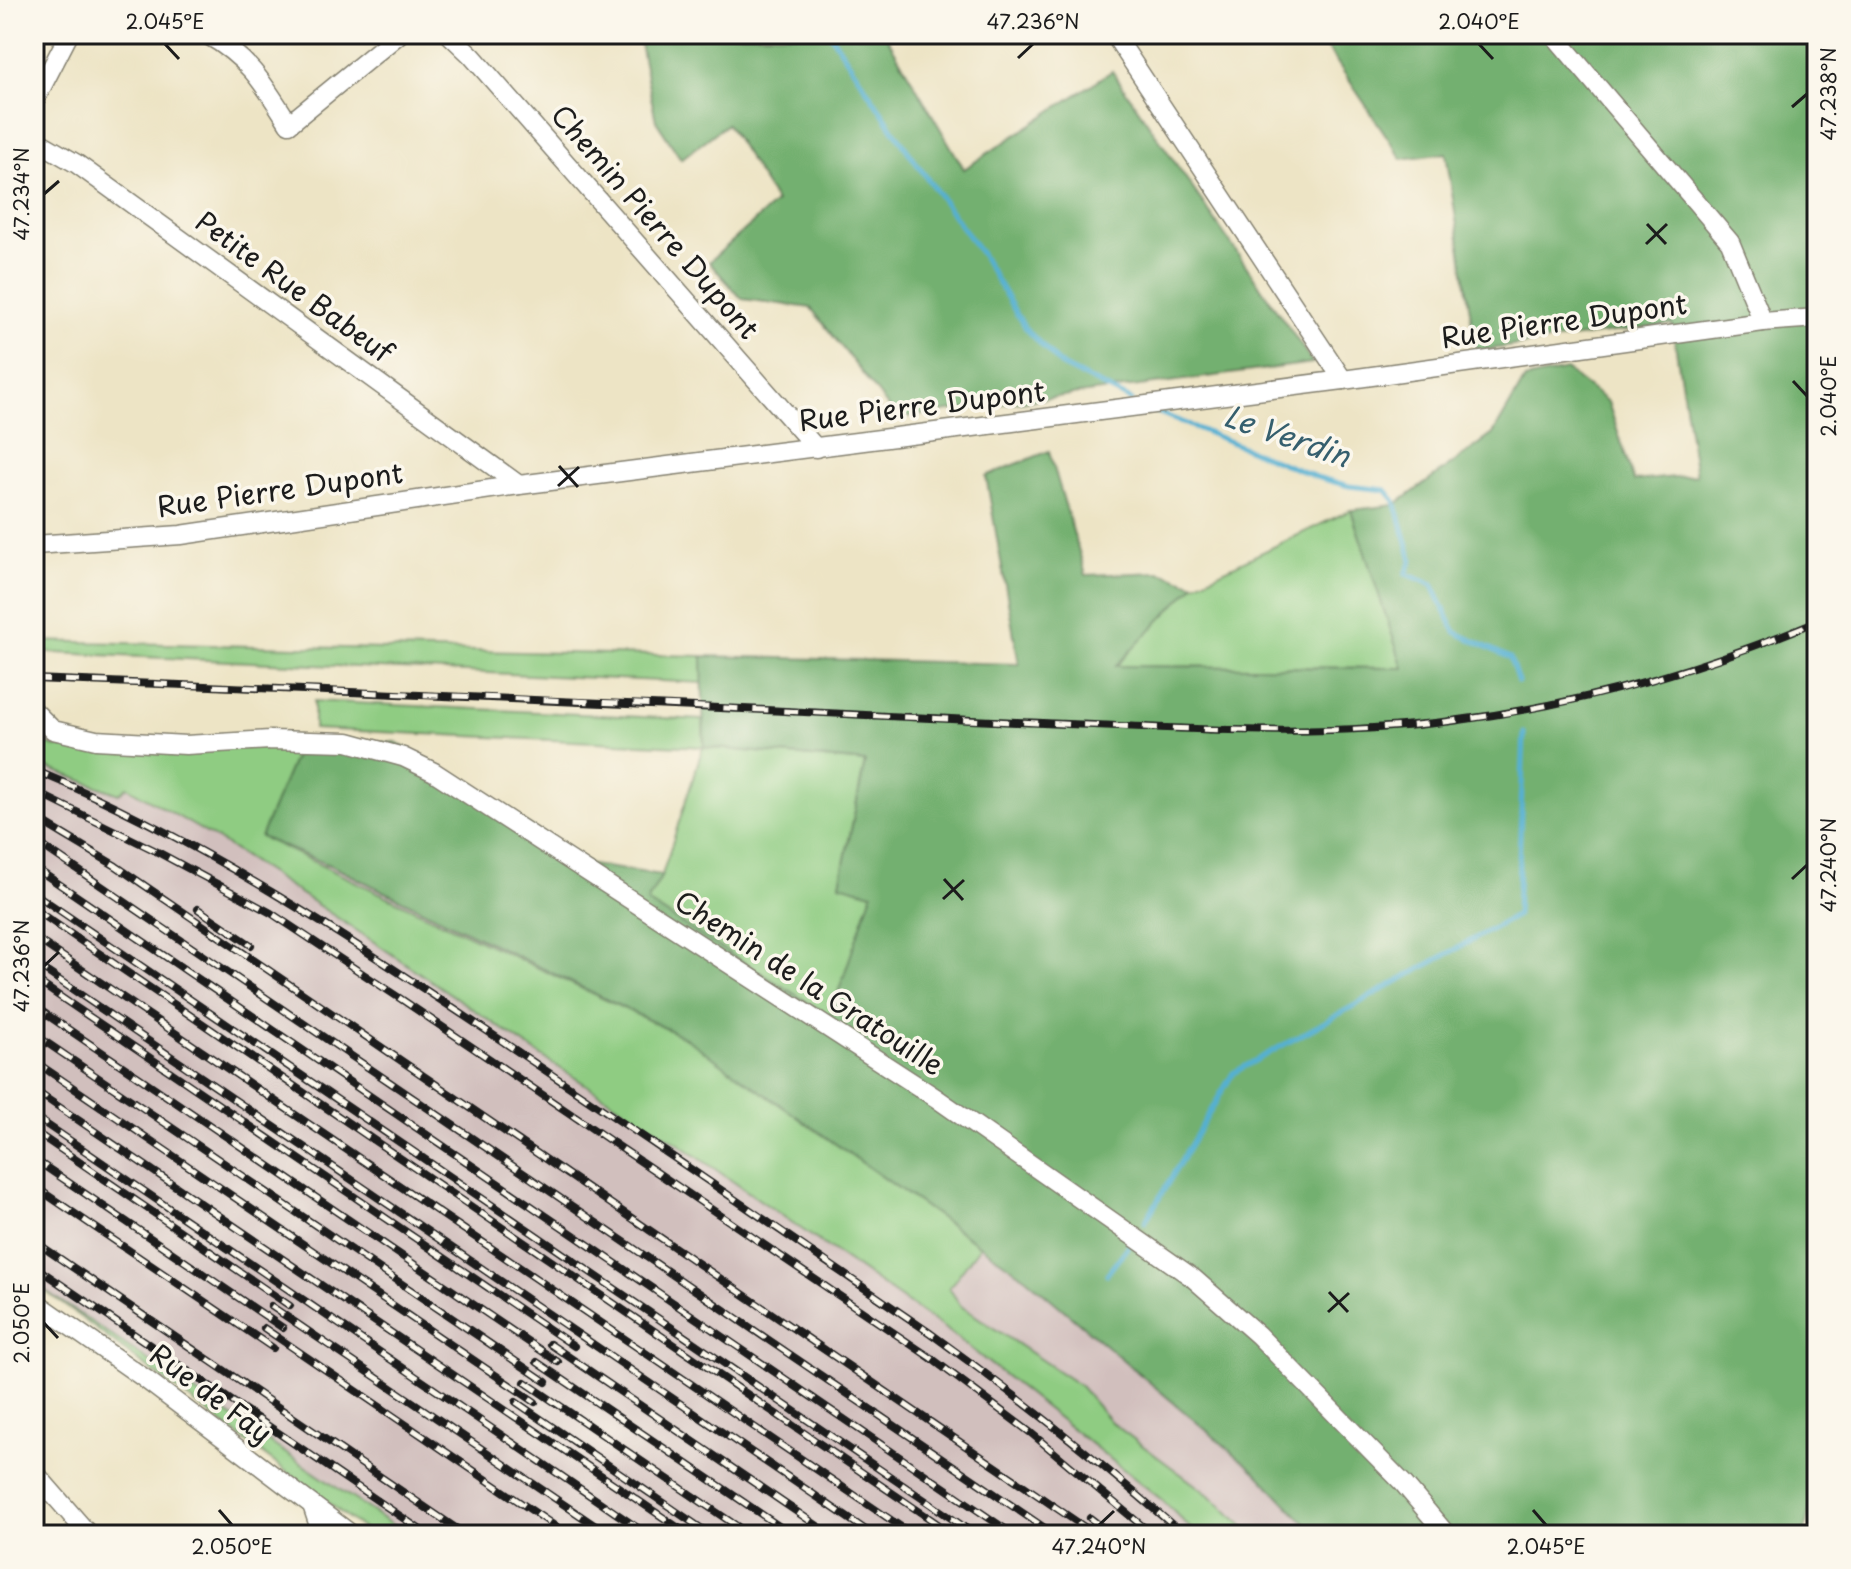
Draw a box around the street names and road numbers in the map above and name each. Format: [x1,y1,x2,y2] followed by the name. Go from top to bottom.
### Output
[542,94,770,348] street label: Chemin Pierre Dupont
[187,199,405,374] street label: Petite Rue Babeuf
[1438,281,1689,358] street label: Rue Pierre Dupont
[796,368,1047,441] street label: Rue Pierre Dupont
[154,450,405,527] street label: Rue Pierre Dupont
[667,878,953,1085] street label: Chemin de la Gratouille
[142,1332,282,1453] street label: Rue de Fay

